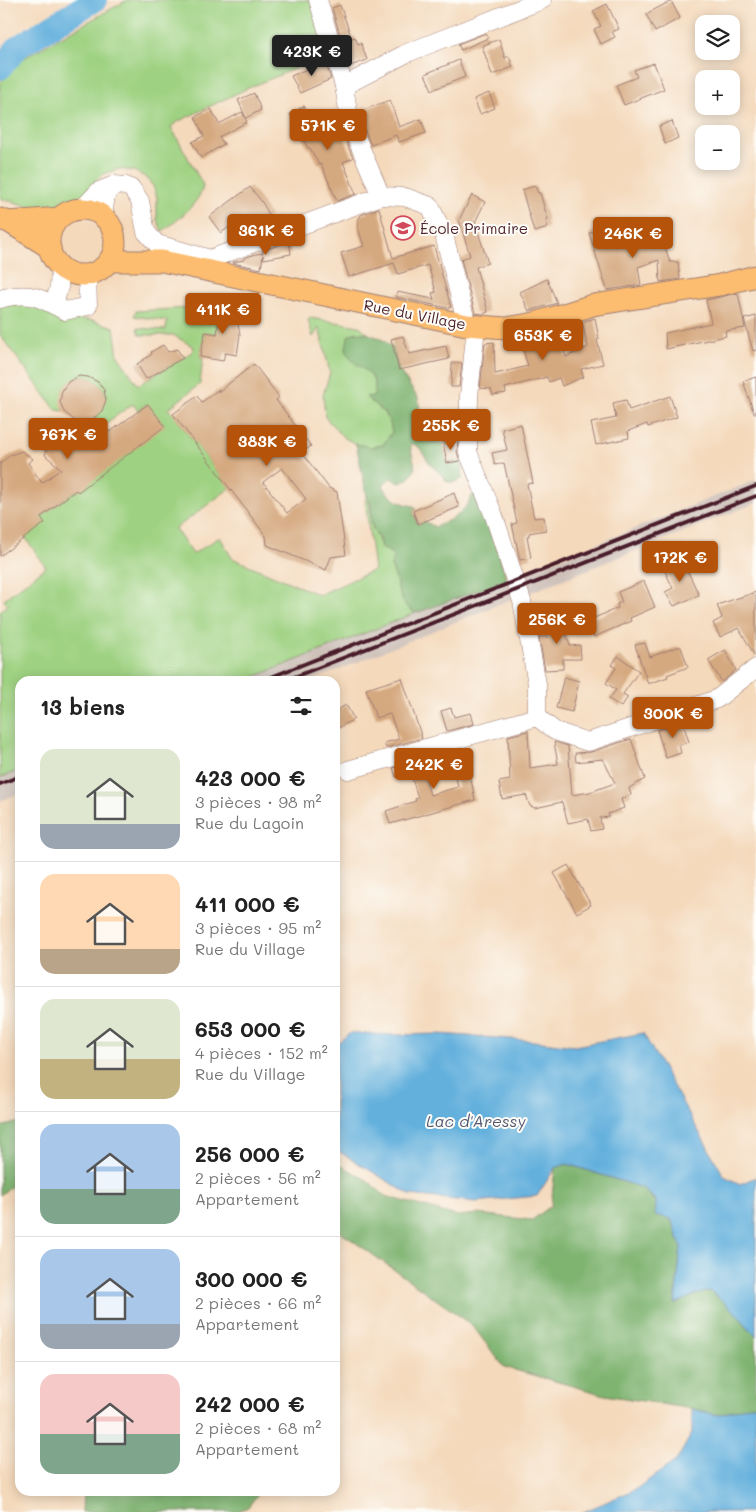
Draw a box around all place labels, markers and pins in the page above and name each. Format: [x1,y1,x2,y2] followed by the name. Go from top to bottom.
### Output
[271,34,353,77] pin: 423K €
[287,108,369,151] pin: 571K €
[225,214,307,256] pin: 361K €
[390,215,416,241] school or university icon: École Primaire
[592,216,674,259] pin: 246K €
[420,218,528,238] place label: École Primaire
[182,292,264,335] pin: 411K €
[502,318,584,361] pin: 653K €
[410,408,492,451] pin: 255K €
[27,418,109,460] pin: 767K €
[226,424,308,467] pin: 383K €
[639,540,721,583] pin: 172K €
[516,602,598,645] pin: 256K €
[632,696,714,739] pin: 300K €
[393,748,475,790] pin: 242K €

